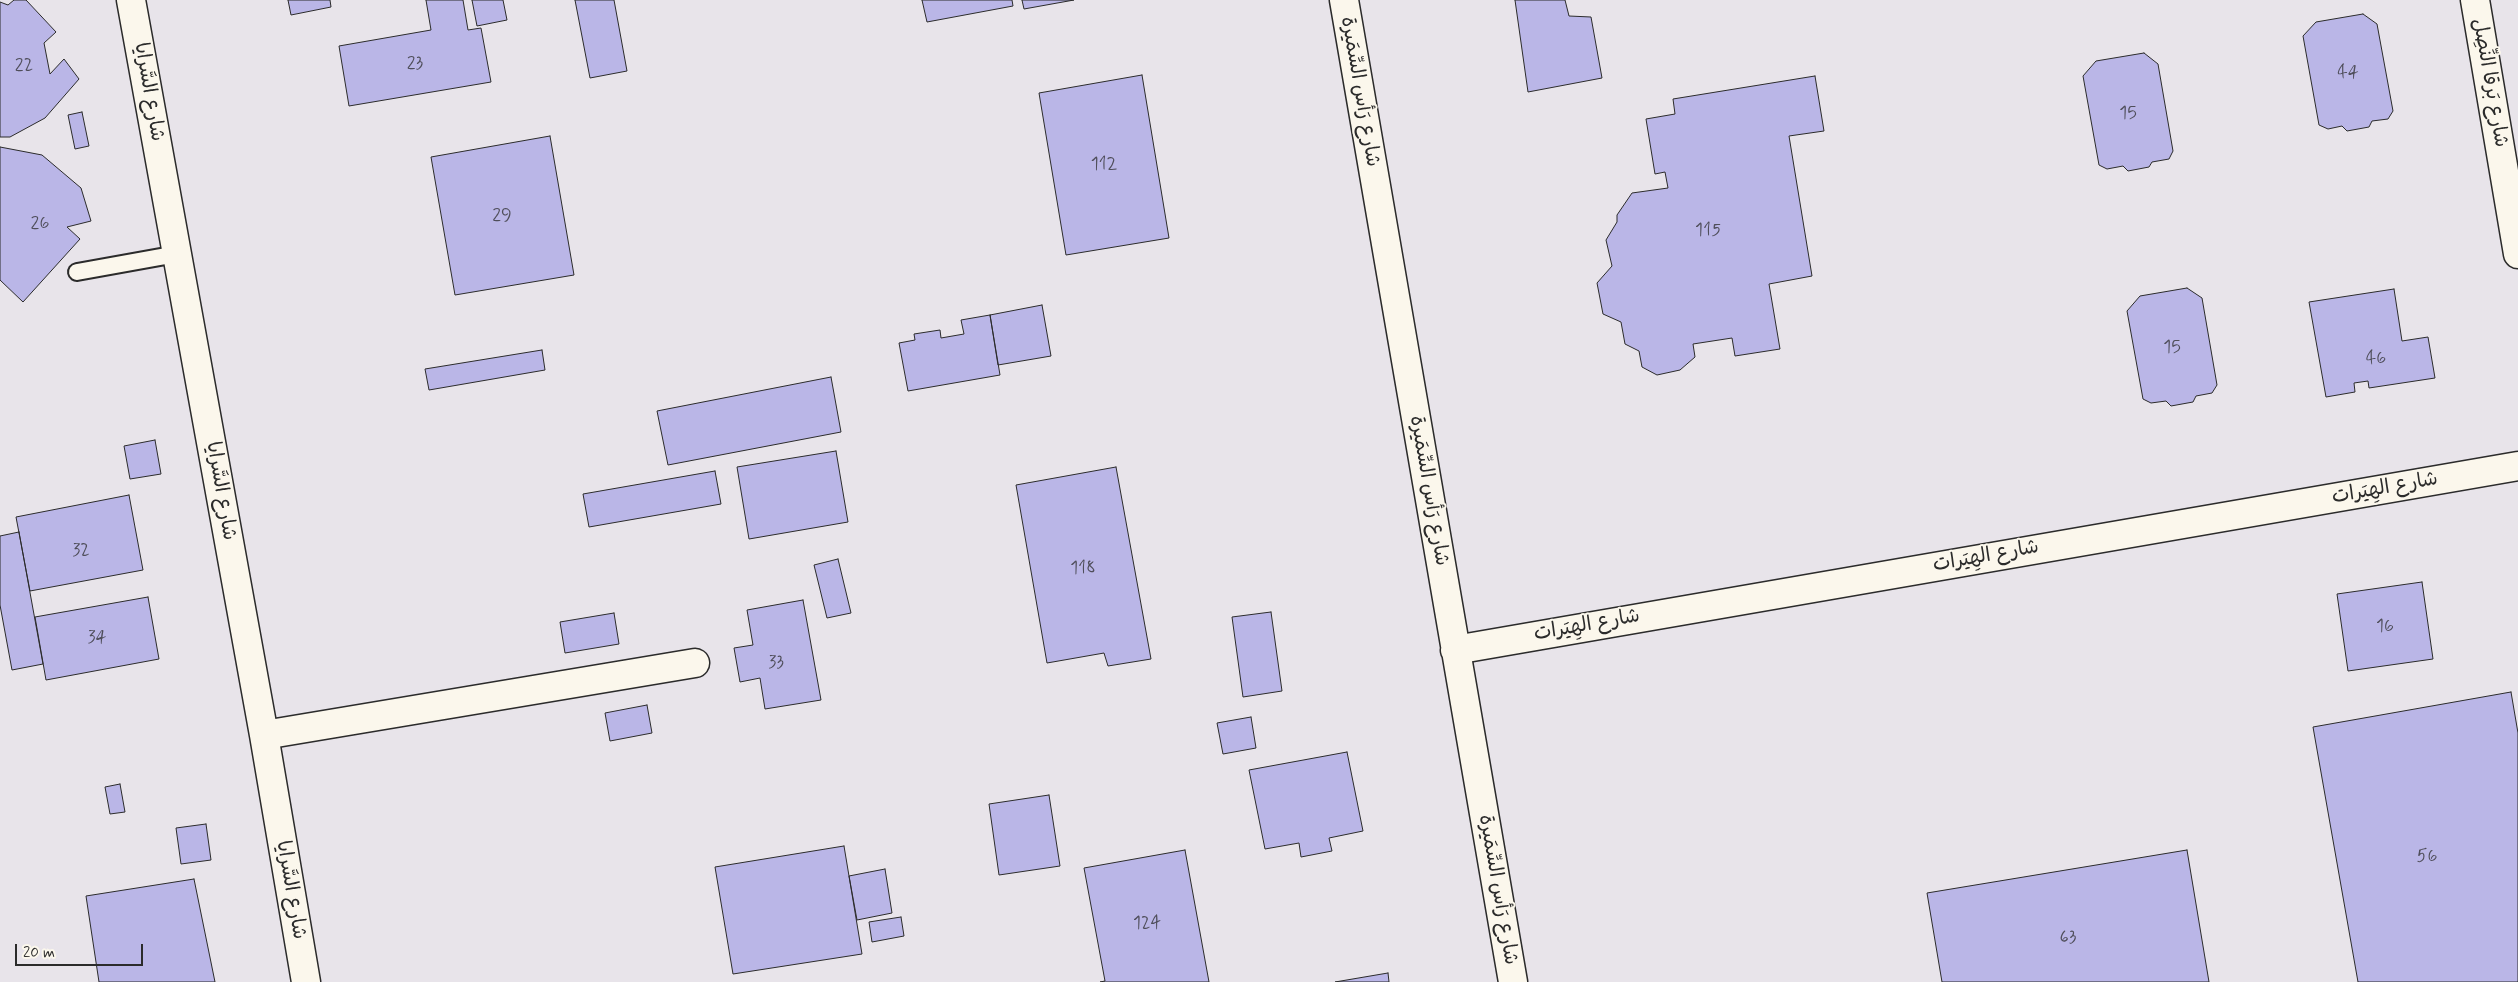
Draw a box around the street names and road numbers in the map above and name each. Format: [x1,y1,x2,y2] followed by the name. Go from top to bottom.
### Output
[1334,15,1384,169] street label: شارع رَأس السِّمَيرة
[2466,17,2512,149] street label: شارع بَرقا النِّصِل
[127,41,169,143] street label: شارع السَّرايا
[1403,414,1453,568] street label: شارع رَأس السِّمَيرة
[199,440,241,542] street label: شارع السَّرايا
[2330,468,2440,510] street label: شارع الهِيَرات
[1931,536,2041,578] street label: شارع الهِيَرات
[1532,605,1642,647] street label: شارع الهِيَرات
[1472,813,1522,967] street label: شارع رَأس السِّمَيرة
[269,839,311,941] street label: شارع السَّرايا

